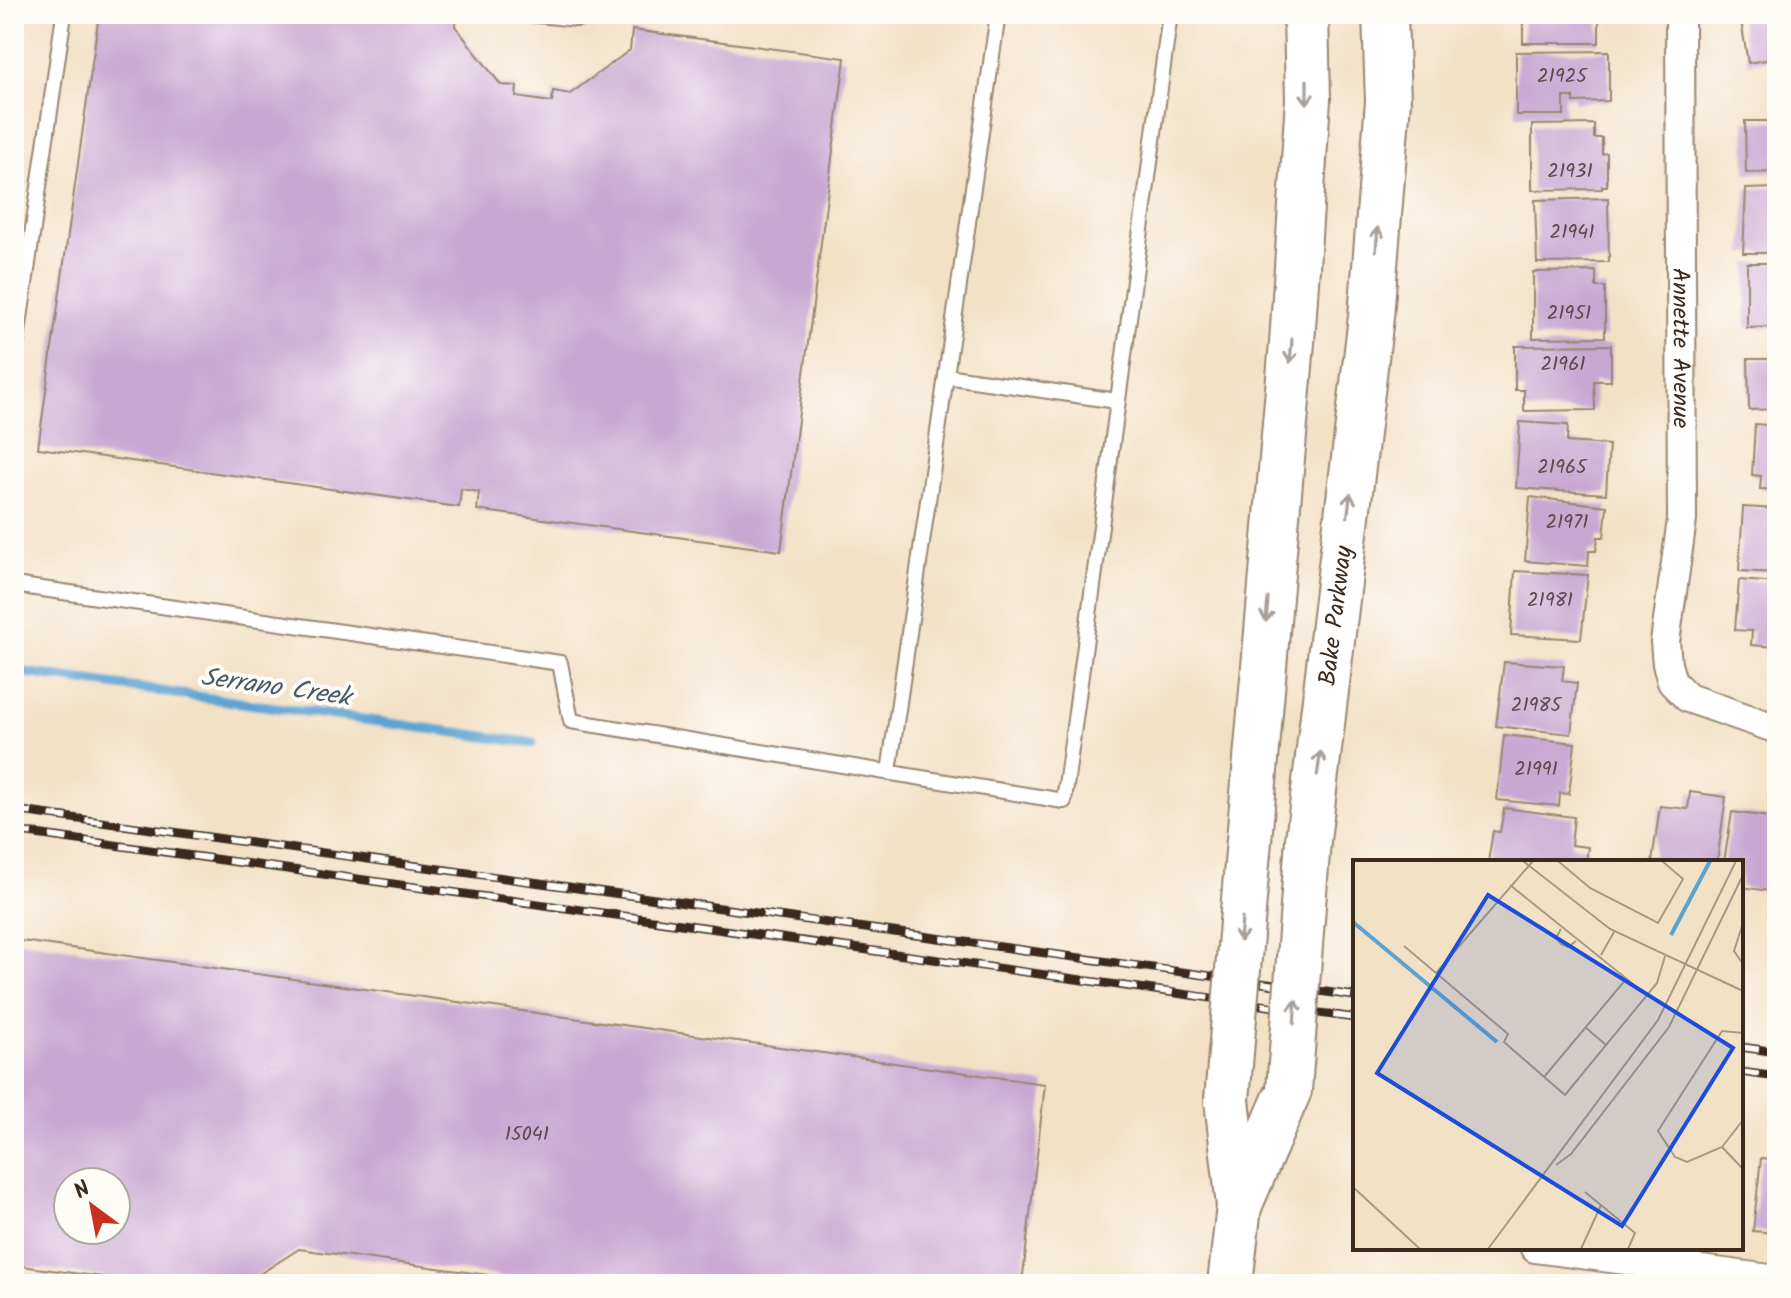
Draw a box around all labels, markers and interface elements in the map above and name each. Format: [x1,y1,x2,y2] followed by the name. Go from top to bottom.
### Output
[1537,61,1588,93] house number: 21925
[1299,78,1315,105] one-way arrow
[1547,156,1593,188] house number: 21931
[1550,217,1594,249] house number: 21941
[1370,227,1385,253] one-way arrow
[1660,268,1700,429] street label: Annette Avenue
[1547,298,1591,330] house number: 21951
[1283,337,1298,364] one-way arrow
[1540,349,1586,381] house number: 21961
[1537,452,1588,484] house number: 21965
[1342,492,1357,518] one-way arrow
[1545,507,1589,539] house number: 21971
[1309,543,1364,688] street label: Bake Parkway
[1527,585,1573,617] house number: 21981
[1259,596,1274,623] one-way arrow
[198,657,357,720] water label: Serrano Creek
[1511,690,1562,722] house number: 21985
[1312,751,1327,776] one-way arrow
[1514,754,1558,786] house number: 21991
[1353,860,1743,1250] inset map
[1233,916,1248,943] one-way arrow
[1288,999,1303,1026] one-way arrow
[505,1119,549,1151] house number: 15041
[52,1166,132,1246] north arrow
[68,1173,98,1210] text: N

